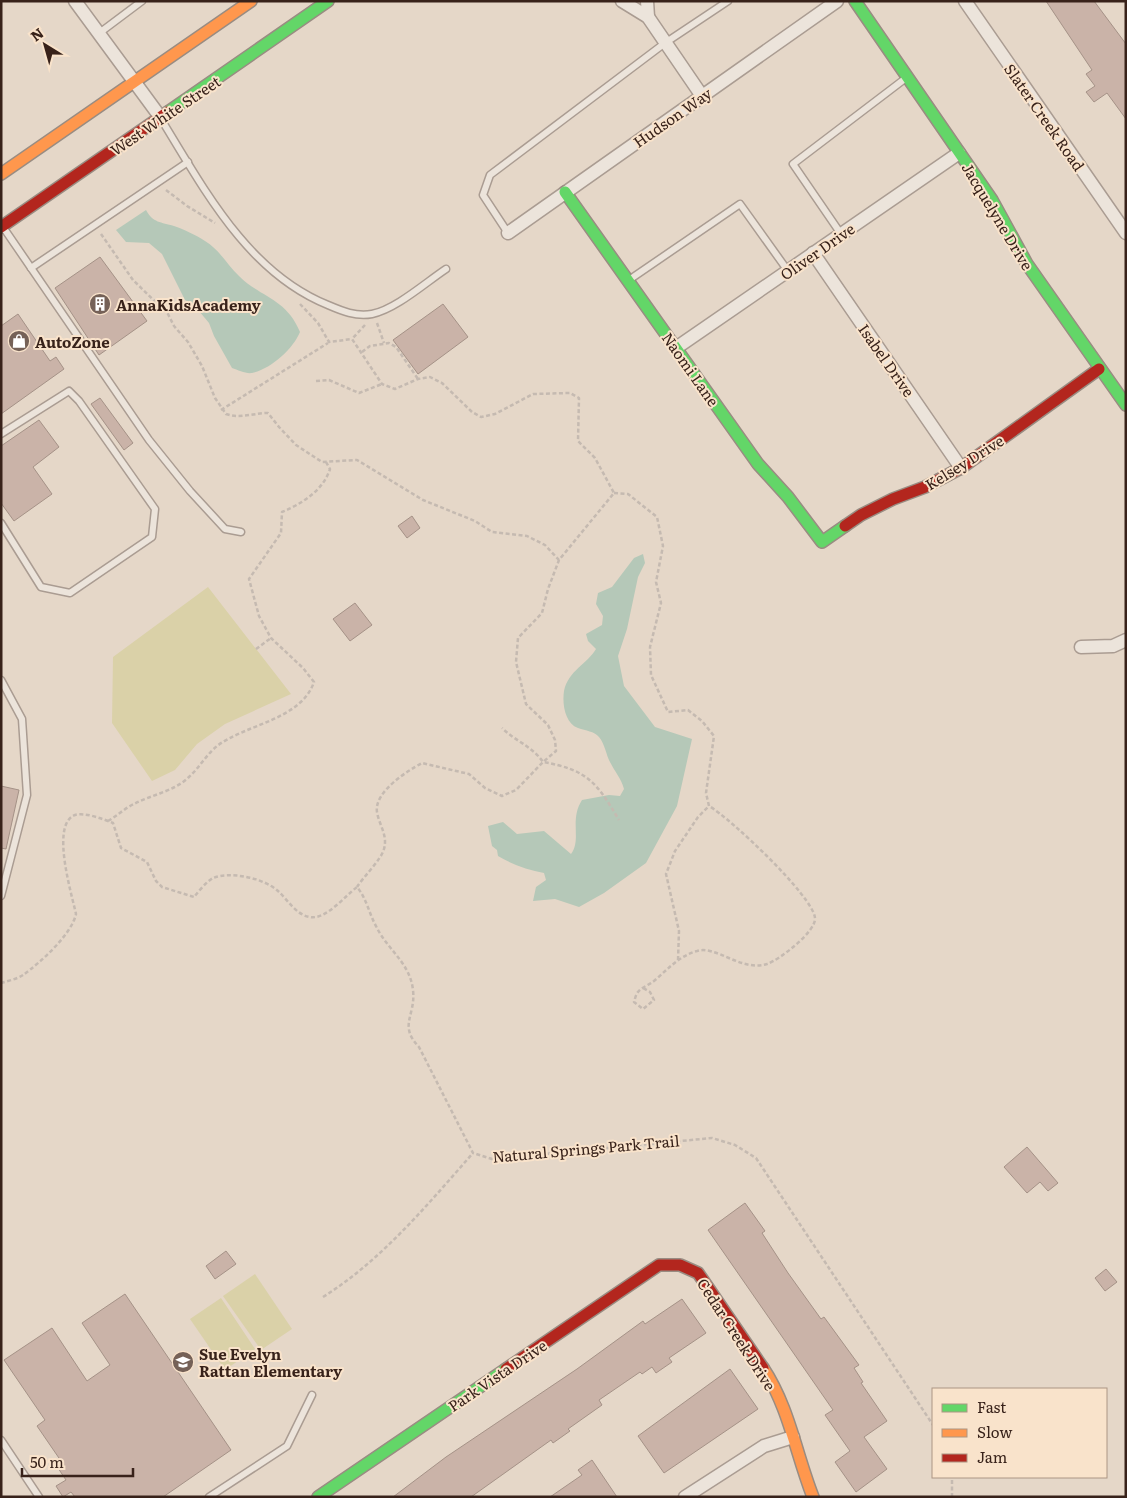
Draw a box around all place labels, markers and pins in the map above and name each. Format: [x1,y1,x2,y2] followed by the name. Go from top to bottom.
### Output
[88,292,112,316] building icon: AnnaKidsAcademy
[116,293,261,316] place label: AnnaKidsAcademy
[7,329,31,353] shop icon: AutoZone
[35,330,110,353] place label: AutoZone
[199,1342,343,1382] place label: Sue Evelyn Rattan Elementary
[171,1350,195,1374] school or university icon: Sue Evelyn Rattan Elementary

